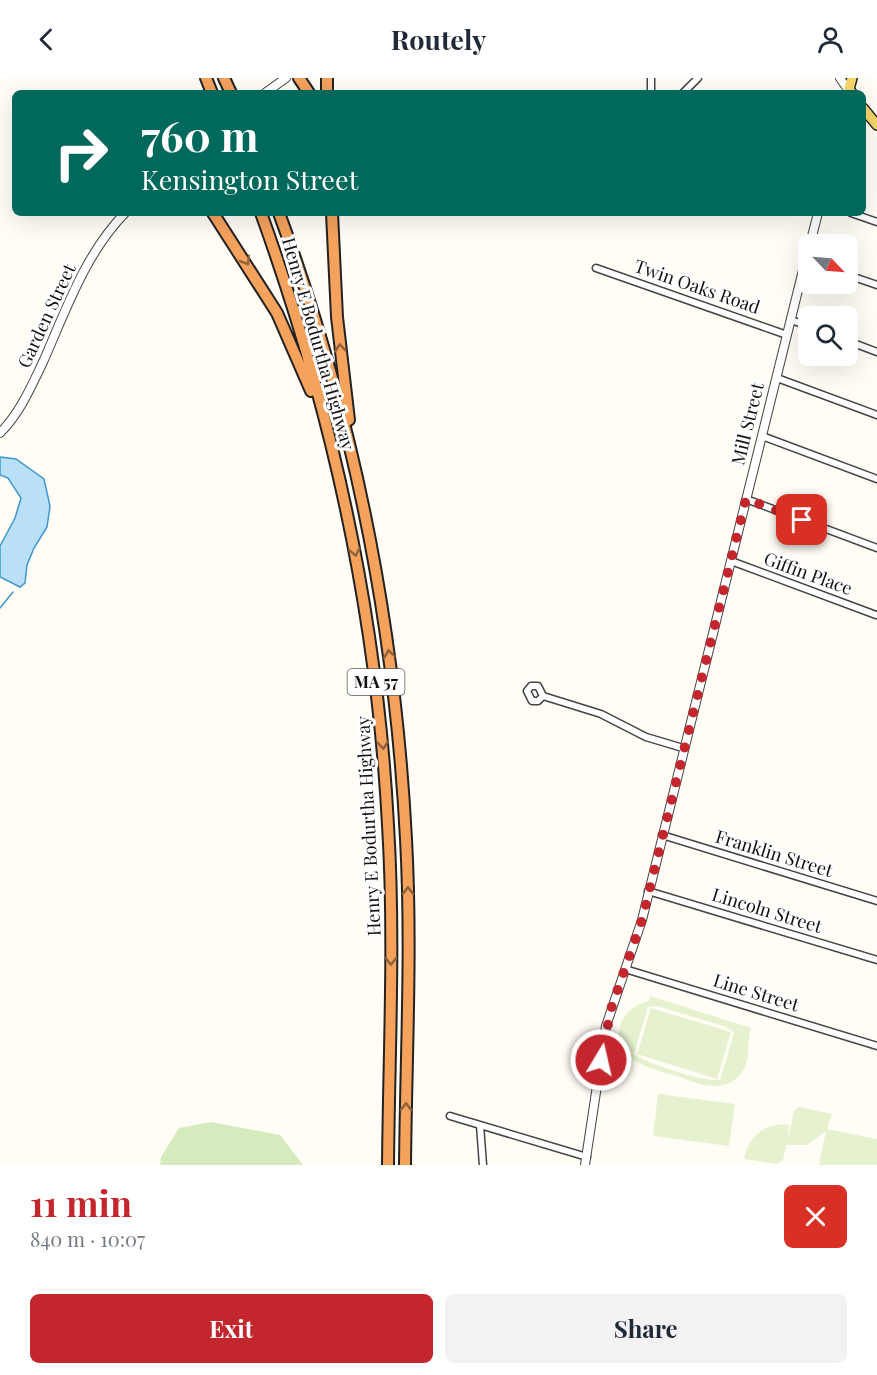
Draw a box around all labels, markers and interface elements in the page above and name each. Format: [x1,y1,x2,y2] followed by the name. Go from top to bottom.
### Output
[391,21,486,57] text: Routely
[30,23,63,56] icon: back
[814,23,847,56] icon: person
[141,107,259,163] text: 760 m
[42,114,120,192] icon: right
[141,161,358,197] text: Kensington Street
[277,234,361,453] street label: Henry E Bodurtha Highway
[798,234,858,294] north arrow
[798,234,858,366] map controls
[631,253,764,319] street label: Twin Oaks Road
[239,255,251,265] one-way arrow
[11,259,81,372] street label: Garden Street
[798,306,858,366] button: search
[334,343,347,352] one-way arrow
[725,379,769,467] street label: Mill Street
[776,494,827,545] pin
[785,503,818,536] icon: arrive
[761,546,856,600] street label: Giffin Place
[348,547,361,557] one-way arrow
[383,650,395,659] one-way arrow
[348,669,404,695] road number: MA 57
[350,715,386,937] street label: Henry E Bodurtha Highway
[376,741,389,750] one-way arrow
[713,824,836,882] street label: Franklin Street
[709,882,826,938] street label: Lincoln Street
[402,886,414,895] one-way arrow
[385,956,397,965] one-way arrow
[710,968,803,1017] street label: Line Street
[569,1028,633,1092] position arrow
[399,1102,412,1111] one-way arrow
[30,1178,132,1226] text: 11 min
[784,1185,847,1248] button: close
[30,1225,145,1252] text: 840 m · 10:07
[30,1294,433,1363] button: Exit
[445,1294,847,1363] button: Share

